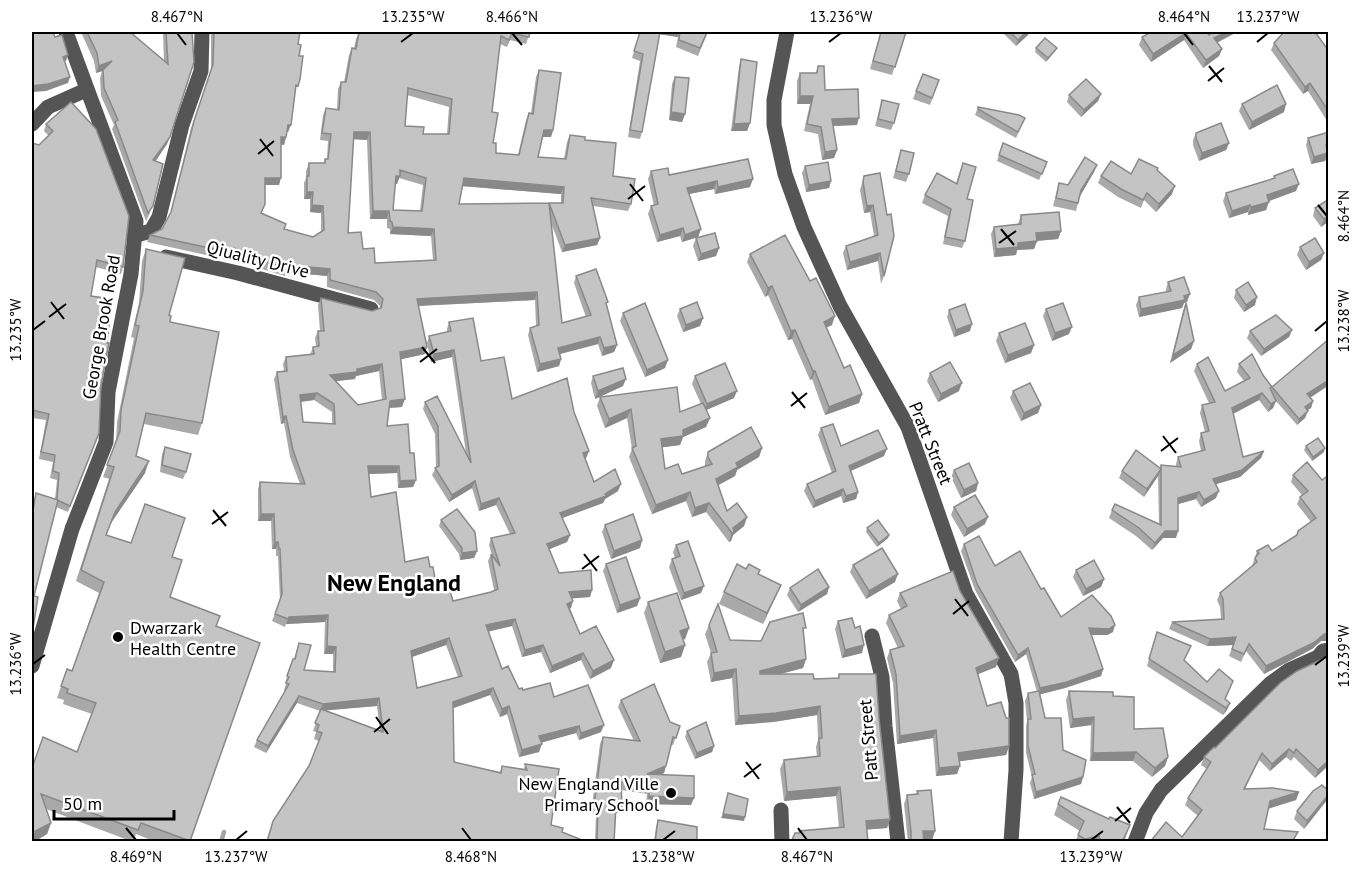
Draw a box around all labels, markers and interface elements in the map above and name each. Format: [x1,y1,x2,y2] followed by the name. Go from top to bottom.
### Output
[151,7,203,26] text: 8.467°N
[382,7,445,26] text: 13.235°W
[486,7,538,26] text: 8.466°N
[810,7,873,26] text: 13.236°W
[1158,7,1210,26] text: 8.464°N
[1237,7,1300,26] text: 13.237°W
[1334,190,1353,242] text: 8.464°N
[204,235,312,283] street label: Qiuality Drive
[77,253,125,401] street label: George Brook Road
[1334,289,1353,352] text: 13.238°W
[6,298,25,361] text: 13.235°W
[904,398,958,488] street label: Pratt Street
[327,567,461,598] district label: New England
[130,616,236,660] place label: Dwarzark Health Centre
[1334,624,1353,687] text: 13.239°W
[111,630,125,644] marker: Dwarzark Health Centre
[6,632,25,695] text: 13.236°W
[853,698,883,782] street label: Patt Street
[518,772,660,816] place label: New England Ville Primary School
[54,783,174,821] scale bar
[664,786,678,800] marker: New England Ville Primary School
[63,792,102,815] text: 50 m
[110,847,162,866] text: 8.469°N
[205,847,268,866] text: 13.237°W
[445,847,497,866] text: 8.468°N
[632,847,695,866] text: 13.238°W
[781,847,833,866] text: 8.467°N
[1060,847,1123,866] text: 13.239°W

